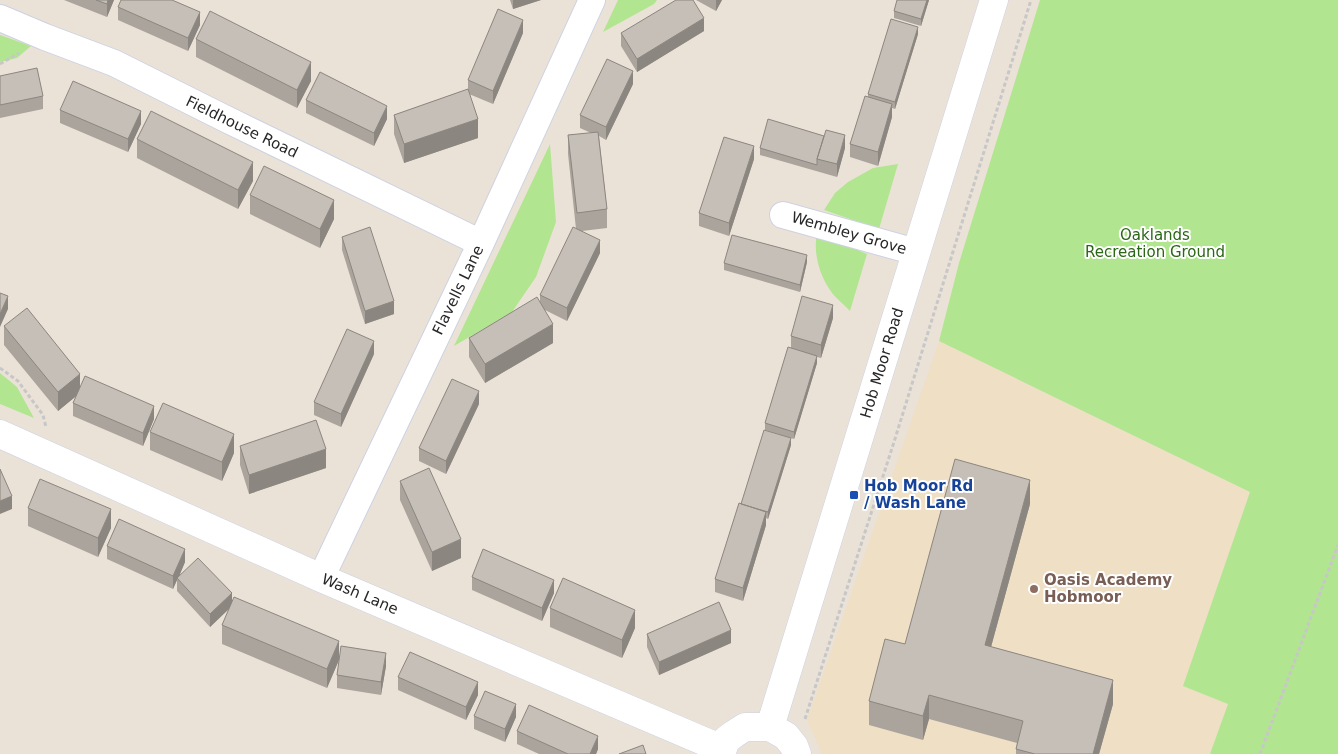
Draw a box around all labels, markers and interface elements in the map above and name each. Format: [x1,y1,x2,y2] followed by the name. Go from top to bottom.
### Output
[183,92,301,162] street label: Fieldhouse Road
[789,208,909,258] street label: Wembley Grove
[1085,226,1225,261] park label: Oaklands Recreation Ground
[429,242,487,338] street label: Flavells Lane
[857,306,907,420] street label: Hob Moor Road
[864,477,973,512] place label: Hob Moor Rd / Wash Lane
[848,489,860,501] marker: Hob Moor Rd / Wash Lane
[319,570,401,618] street label: Wash Lane
[1044,571,1172,606] place label: Oasis Academy Hobmoor
[1028,583,1040,595] marker: Oasis Academy Hobmoor

